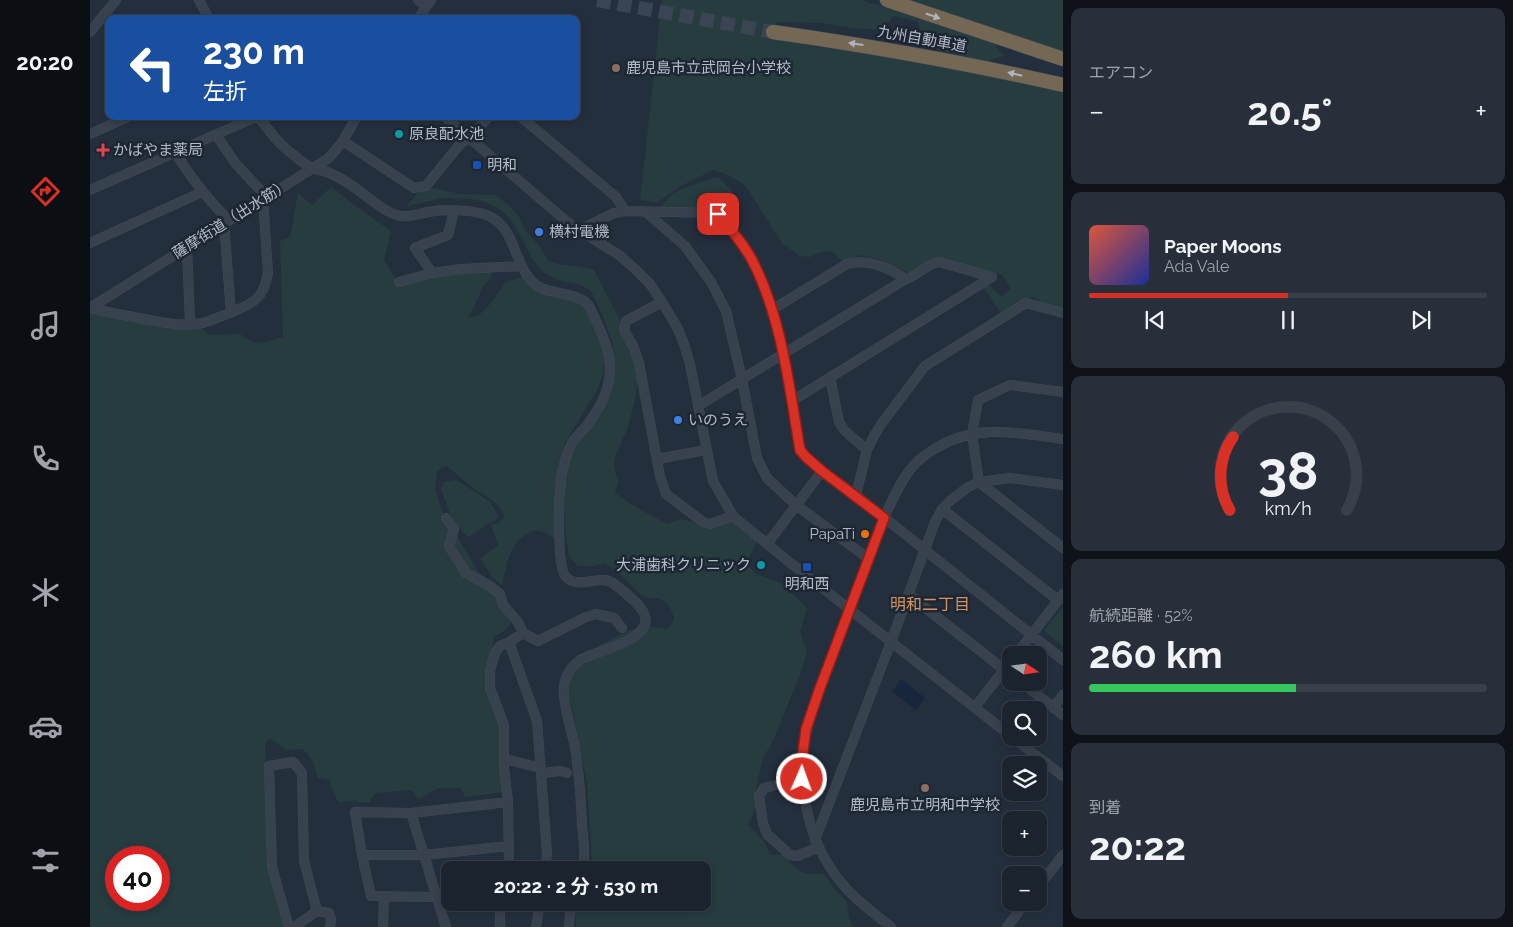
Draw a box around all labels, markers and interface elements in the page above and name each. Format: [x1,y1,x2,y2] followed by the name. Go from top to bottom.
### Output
[926,12,941,20] one-way arrow
[876,22,968,56] street label: 九州自動車道
[203,31,305,72] text: 230 m
[120,35,185,100] icon: left
[848,40,864,48] one-way arrow
[16,49,74,75] text: 20:20
[626,59,791,77] place label: 鹿児島市立武岡台小学校
[610,62,622,74] marker: 鹿児島市立武岡台小学校
[1089,63,1153,82] text: エアコン
[1007,70,1023,78] one-way arrow
[203,78,247,104] text: 左折
[1247,89,1332,134] text: 20.5°
[1089,95,1104,128] text: −
[1475,95,1487,128] text: +
[409,125,484,143] place label: 原良配水池
[393,128,405,140] marker: 原良配水池
[113,141,203,159] place label: かばやま薬局
[97,144,109,156] marker: かばやま薬局
[487,156,517,174] place label: 明和
[471,159,483,171] marker: 明和
[28,174,63,209] icon: directions
[169,176,293,262] street label: 薩摩街道（出水筋）
[697,193,739,235] pin
[704,200,732,228] icon: arrive
[549,223,609,241] place label: 横村電機
[533,226,545,238] marker: 横村電機
[1164,235,1282,257] text: Paper Moons
[1164,257,1229,276] text: Ada Vale
[1141,306,1169,334] icon: previous
[1274,306,1302,334] icon: pause
[1407,306,1435,334] icon: next
[28,308,63,343] icon: music
[688,411,748,429] place label: いのうえ
[672,414,684,426] marker: いのうえ
[1258,440,1318,501] text: 38
[28,441,63,476] icon: phone
[1264,498,1312,519] text: km/h
[809,525,855,543] place label: PapaTi
[859,528,871,540] marker: PapaTi
[616,556,751,574] place label: 大浦歯科クリニック
[755,559,767,571] marker: 大浦歯科クリニック
[801,561,813,573] marker: 明和西
[28,575,63,610] icon: climate
[784,575,830,593] place label: 明和西
[890,595,970,614] district label: 明和二丁目
[1089,606,1193,625] text: 航続距離 · 52%
[1089,632,1223,677] text: 260 km
[1002,646,1048,691] north arrow
[1002,646,1047,911] map controls
[1002,701,1047,746] button: search
[28,709,63,744] icon: car
[775,752,827,804] position arrow
[1002,756,1047,801] button: layers
[919,782,931,794] marker: 鹿児島市立明和中学校
[850,796,1000,814] place label: 鹿児島市立明和中学校
[1089,798,1121,817] text: 到着
[1002,811,1047,856] button: +
[1089,824,1186,869] text: 20:22
[28,843,63,878] icon: filters
[105,846,170,911] speed limit sign: 40
[1002,866,1047,911] button: −
[494,875,658,897] text: 20:22 · 2 分 · 530 m

